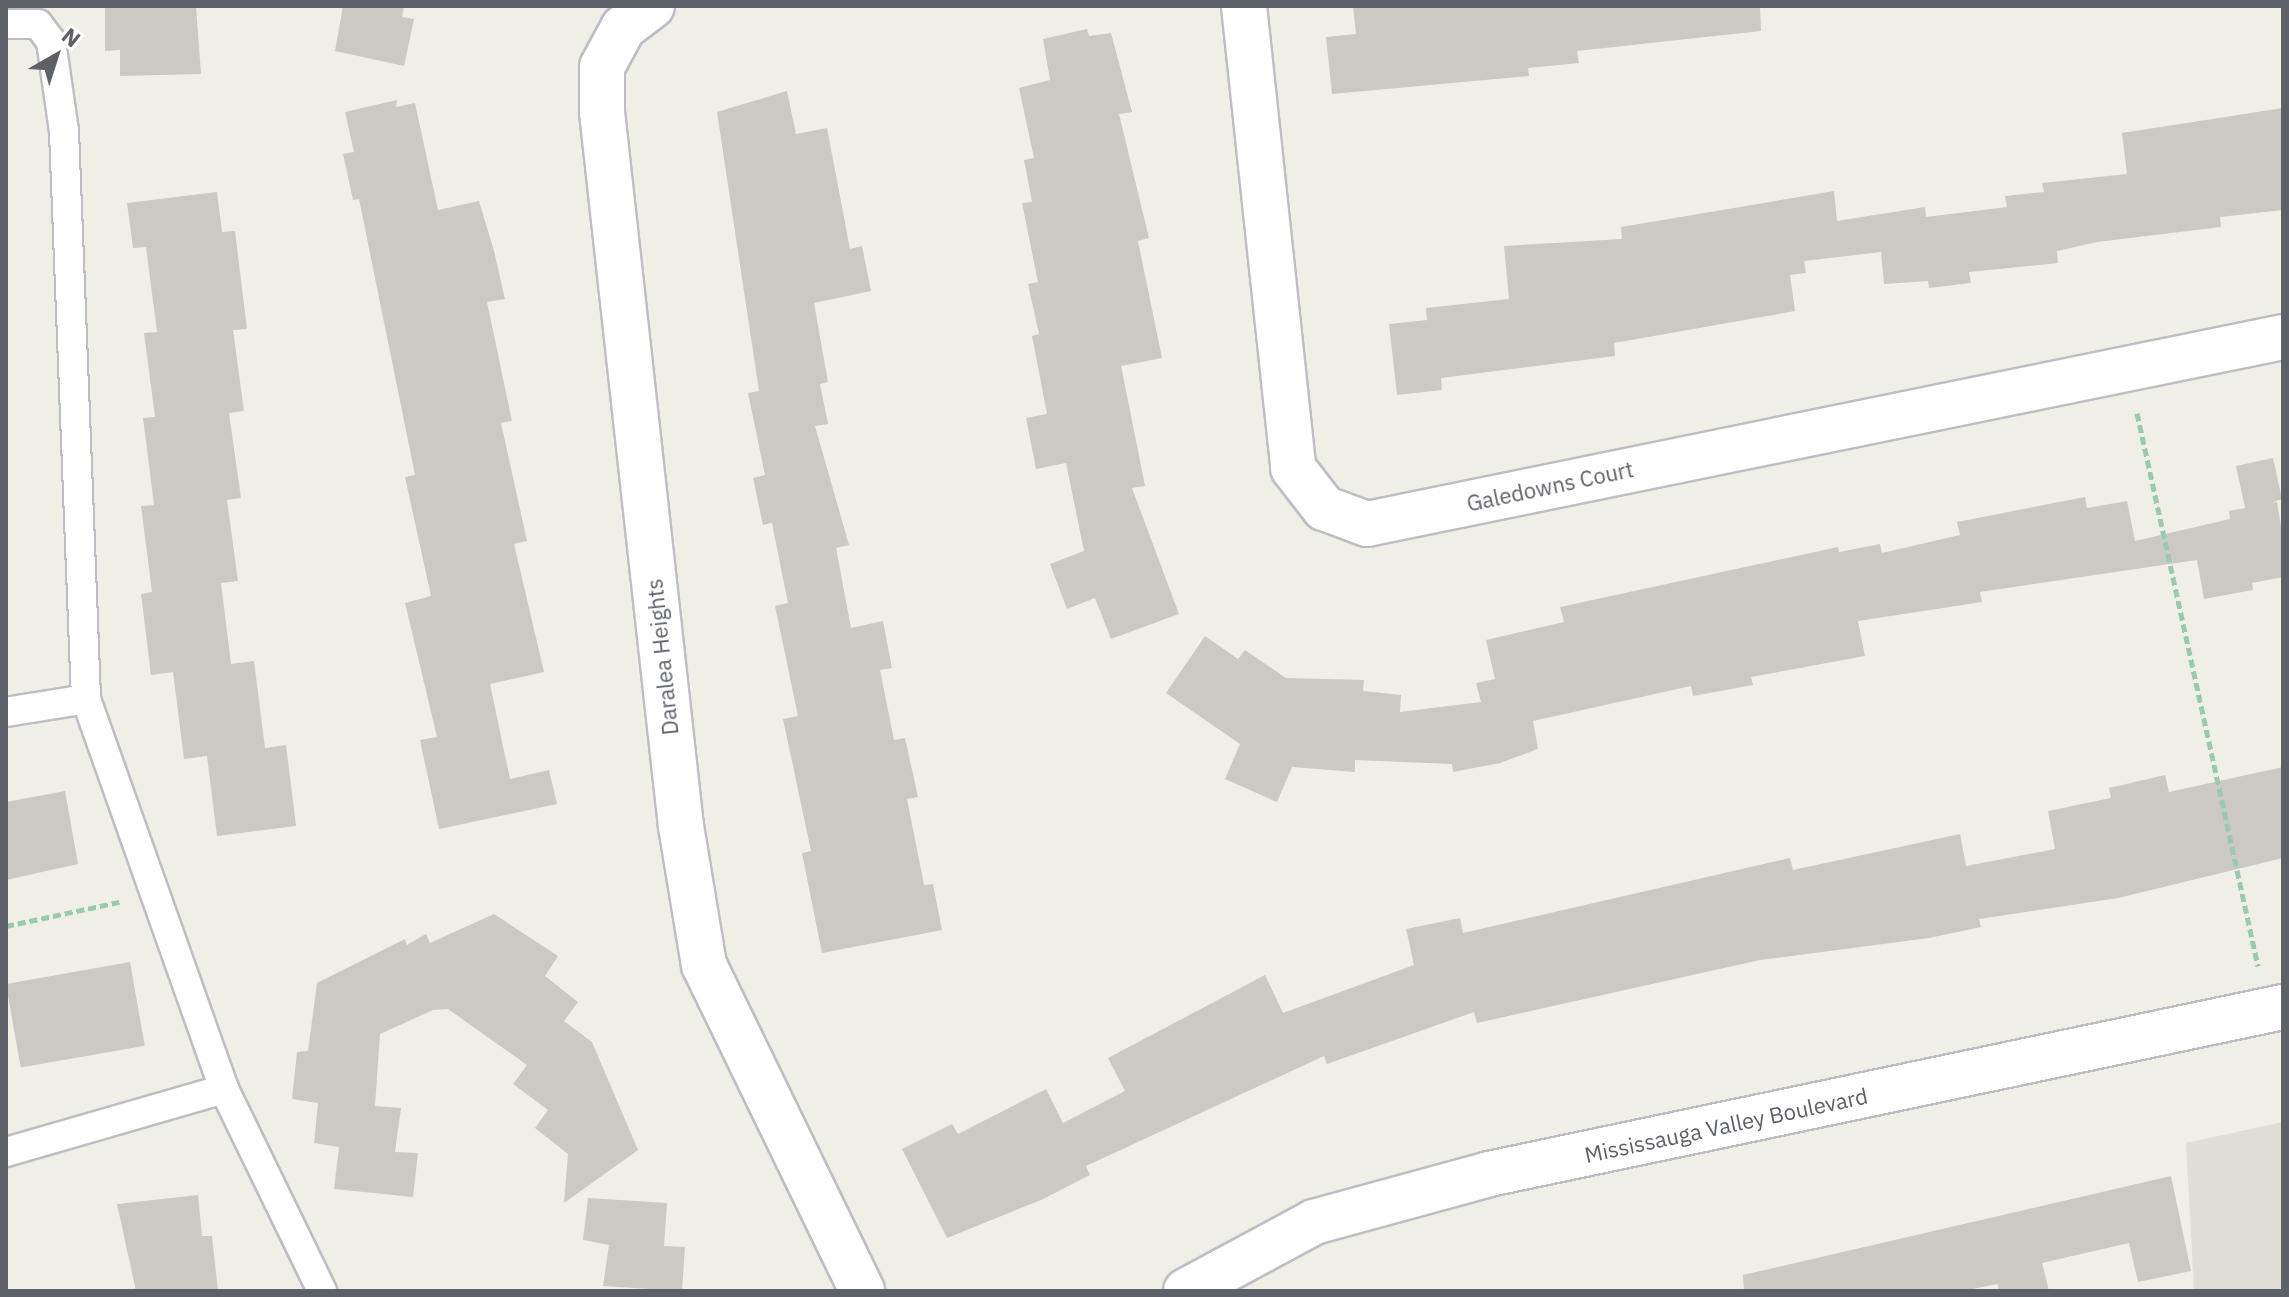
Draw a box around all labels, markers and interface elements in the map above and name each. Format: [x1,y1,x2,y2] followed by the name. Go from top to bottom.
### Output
[16,16,96,96] north arrow
[56,21,87,53] text: N
[1464,455,1636,517] street label: Galedowns Court
[641,578,683,736] street label: Daralea Heights
[1582,1082,1870,1168] street label: Mississauga Valley Boulevard

